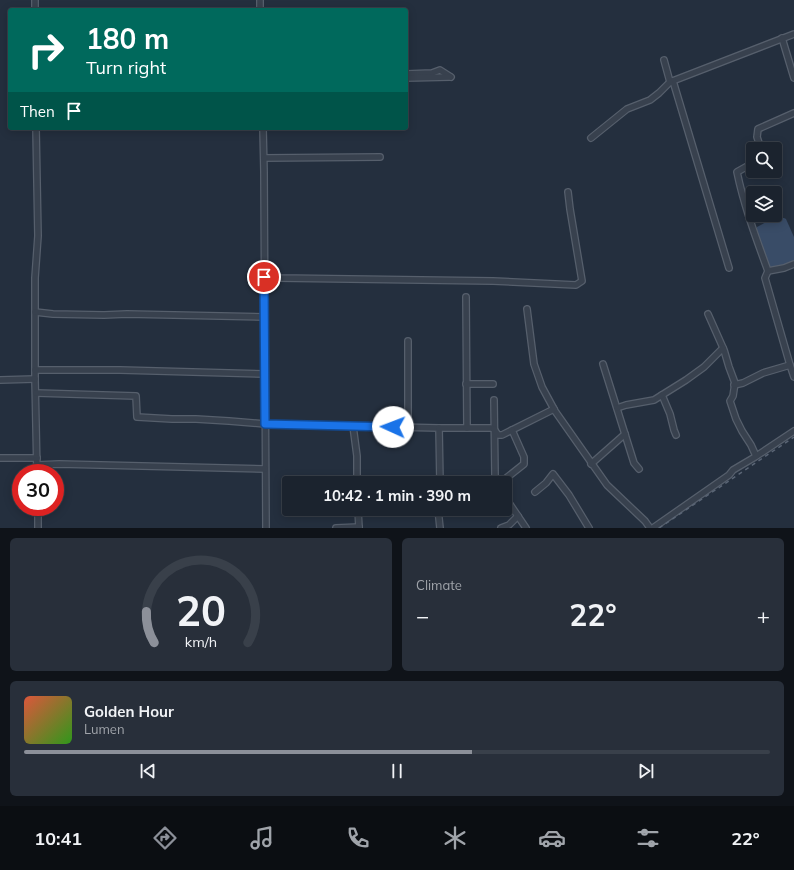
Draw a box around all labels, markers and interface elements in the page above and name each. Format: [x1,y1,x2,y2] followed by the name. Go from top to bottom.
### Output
[86,21,169,56] text: 180 m
[20,24,72,76] icon: right
[86,56,166,79] text: Turn right
[63,100,85,122] icon: arrive
[20,102,55,121] text: Then
[746,142,782,222] map controls
[746,142,782,178] button: search
[746,186,782,222] button: layers
[247,260,281,294] pin
[253,266,275,288] icon: arrive
[372,406,414,448] position arrow
[12,464,64,516] speed limit sign: 30
[323,486,471,505] text: 10:42 · 1 min · 390 m
[416,577,462,593] text: Climate
[176,583,226,635] text: 20
[569,596,617,634] text: 22°
[416,602,429,630] text: −
[757,602,770,630] text: +
[185,632,217,650] text: km/h
[84,702,174,721] text: Golden Hour
[84,721,125,737] text: Lumen
[137,760,159,782] icon: previous
[386,760,408,782] icon: pause
[635,760,657,782] icon: next
[151,824,179,852] icon: directions
[248,824,276,852] icon: music
[344,824,372,852] icon: phone
[441,824,469,852] icon: climate
[538,824,566,852] icon: car
[634,824,662,852] icon: filters
[34,827,82,850] text: 10:41
[731,827,760,850] text: 22°

